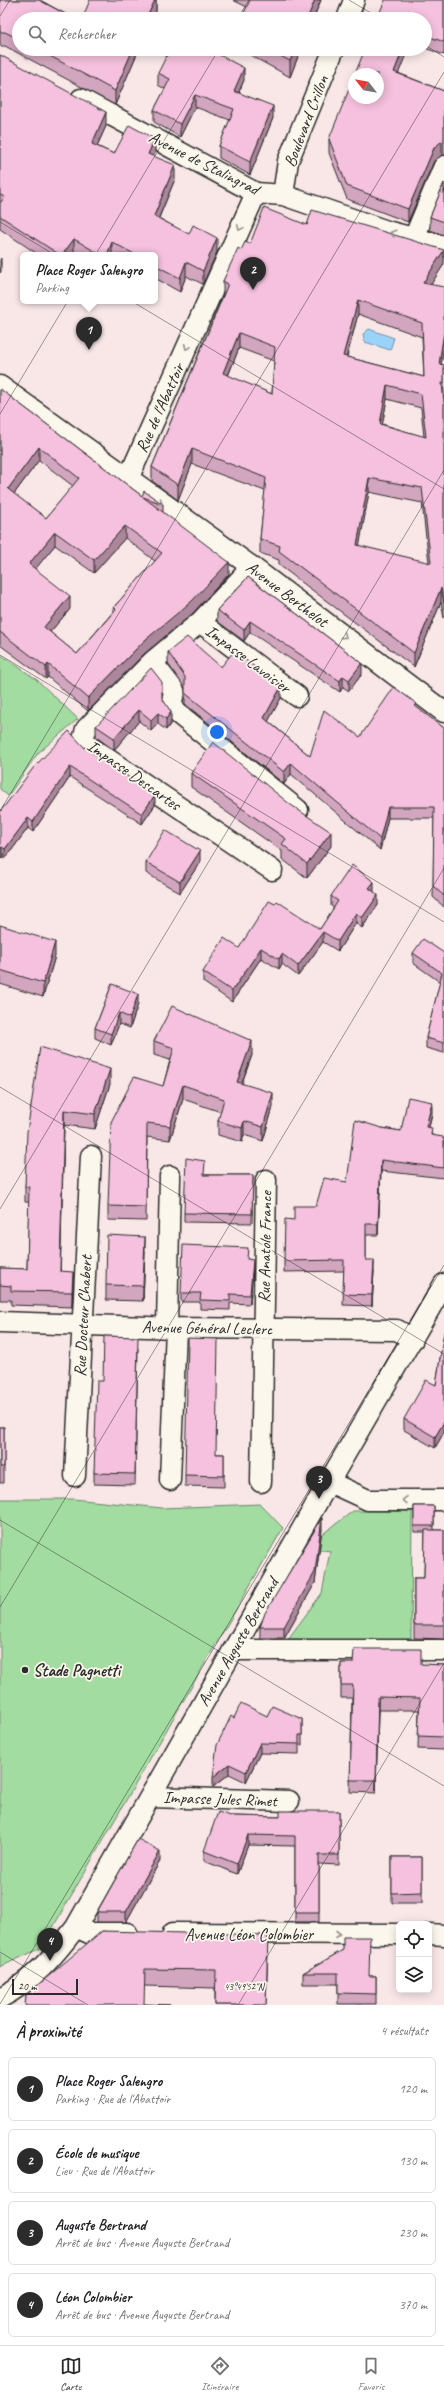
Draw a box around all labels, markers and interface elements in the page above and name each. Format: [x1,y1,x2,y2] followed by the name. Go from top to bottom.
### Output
[12,12,432,56] search box
[26,23,48,45] icon: search
[58,25,116,44] text: Rechercher
[348,68,384,104] north arrow
[279,72,333,170] street label: Boulevard Crillon
[146,126,265,201] street label: Avenue de Stalingrad
[237,224,245,232] one-way arrow
[389,229,396,238] one-way arrow
[20,252,158,304] popup
[240,257,266,290] pin: 2
[35,261,143,280] text: Place Roger Salengro
[35,280,69,296] text: Parking
[76,317,102,350] pin: 1
[184,343,192,350] one-way arrow
[131,358,190,456] street label: Rue de l'Abattoir
[156,497,163,505] one-way arrow
[242,556,334,633] street label: Avenue Berthelot
[201,620,296,699] street label: Impasse Lavoisier
[340,632,347,639] one-way arrow
[207,722,227,742] your location
[83,735,187,816] street label: Impasse Descartes
[254,1189,276,1303] street label: Rue Anatole France
[69,1252,97,1377] street label: Rue Docteur Chabert
[142,1316,273,1340] street label: Avenue Général Leclerc
[306,1466,332,1499] pin: 3
[402,1496,408,1504] one-way arrow
[193,1572,284,1710] street label: Avenue Auguste Bertrand
[33,1660,123,1681] place label: Stade Pagnetti
[20,1665,30,1675] marker: Stade Pagnetti
[163,1787,279,1812] street label: Impasse Jules Rimet
[396,1921,432,1993] map controls
[396,1921,432,1957] button: locate
[185,1924,315,1945] street label: Avenue Léon Colombier
[37,1928,63,1961] pin: 4
[335,1930,341,1938] one-way arrow
[396,1957,432,1993] button: layers
[12,1977,78,1996] scale bar
[18,1979,37,1993] text: 20 m
[224,1980,266,1993] text: 43°49'52"N
[16,2021,81,2042] text: À proximité
[380,2023,428,2039] text: 4 résultats
[55,2072,162,2091] text: Place Roger Salengro
[27,2081,33,2097] text: 1
[399,2081,427,2097] text: 120 m
[55,2091,170,2107] text: Parking · Rue de l'Abattoir
[55,2144,139,2163] text: École de musique
[27,2153,33,2169] text: 2
[399,2153,427,2169] text: 130 m
[55,2163,154,2179] text: Lieu · Rue de l'Abattoir
[55,2216,146,2235] text: Auguste Bertrand
[27,2225,33,2241] text: 3
[399,2225,427,2241] text: 230 m
[55,2235,229,2251] text: Arrêt de bus · Avenue Auguste Bertrand
[55,2288,131,2307] text: Léon Colombier
[27,2297,33,2313] text: 4
[399,2297,427,2313] text: 370 m
[55,2307,229,2323] text: Arrêt de bus · Avenue Auguste Bertrand
[60,2355,82,2393] tab: Carte
[201,2355,238,2393] tab: Itinéraire
[358,2355,384,2393] tab: Favoris

